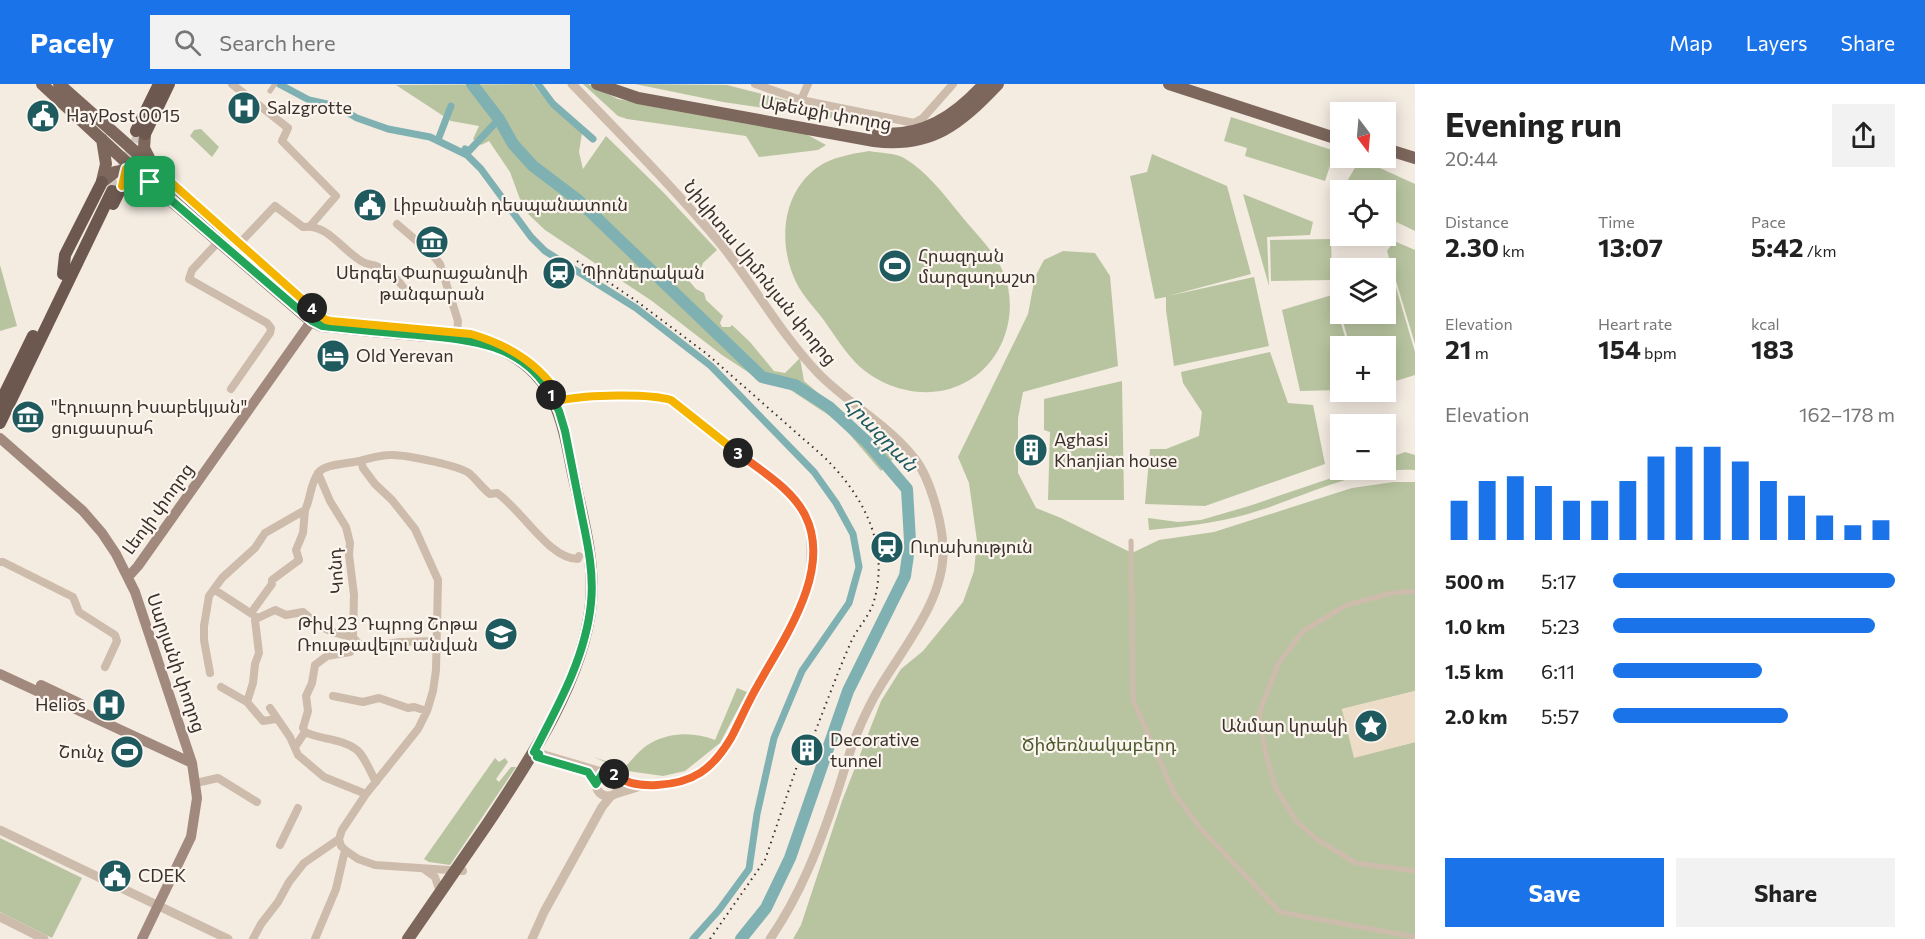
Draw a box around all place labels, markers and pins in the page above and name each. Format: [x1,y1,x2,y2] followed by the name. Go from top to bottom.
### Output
[226,90,262,126] hospital icon: Salzgrotte
[267,96,352,118] place label: Salzgrotte
[25,98,61,134] public building icon: HayPost 0015
[66,104,180,126] place label: HayPost 0015
[124,156,175,207] pin
[352,187,388,223] public building icon: Լիբանանի դեսպանատուն
[393,193,628,215] place label: Լիբանանի դեսպանատուն
[414,224,450,260] museum icon: Սերգեյ Փարաջանովի թանգարան
[918,244,1036,287] place label: Հրազդան մարզադաշտ
[877,248,913,284] sports icon: Հրազդան մարզադաշտ
[541,255,577,291] station icon: Պիոներական
[336,261,528,304] place label: Սերգեյ Փարաջանովի թանգարան
[582,261,705,283] place label: Պիոներական
[297,293,327,323] pin: 4
[315,338,351,374] hotel icon: Old Yerevan
[356,344,454,366] place label: Old Yerevan
[536,380,566,410] pin: 1
[51,395,247,438] place label: "էդուարդ Իսաբեկյան" ցուցասրահ
[10,399,46,435] museum icon: "էդուարդ Իսաբեկյան" ցուցասրահ
[1054,428,1177,471] place label: Aghasi Khanjian house
[1013,432,1049,468] building icon: Aghasi Khanjian house
[723,438,753,468] pin: 3
[869,529,905,565] station icon: Ուրախություն
[910,535,1033,557] place label: Ուրախություն
[297,612,478,655] place label: Թիվ 23 Դպրոց Շոթա Ռուսթավելու անվան
[483,616,519,652] school or university icon: Թիվ 23 Դպրոց Շոթա Ռուսթավելու անվան
[91,687,127,723] hospital icon: Helios
[35,693,86,715] place label: Helios
[1353,708,1389,744] place icon: Անմար կրակի
[1221,714,1348,736] place label: Անմար կրակի
[830,728,919,771] place label: Decorative tunnel
[789,732,825,768] building icon: Decorative tunnel
[109,734,145,770] sports icon: Շունչ
[59,740,104,762] place label: Շունչ
[599,759,629,789] pin: 2
[97,858,133,894] public building icon: CDEK
[138,864,186,886] place label: CDEK

